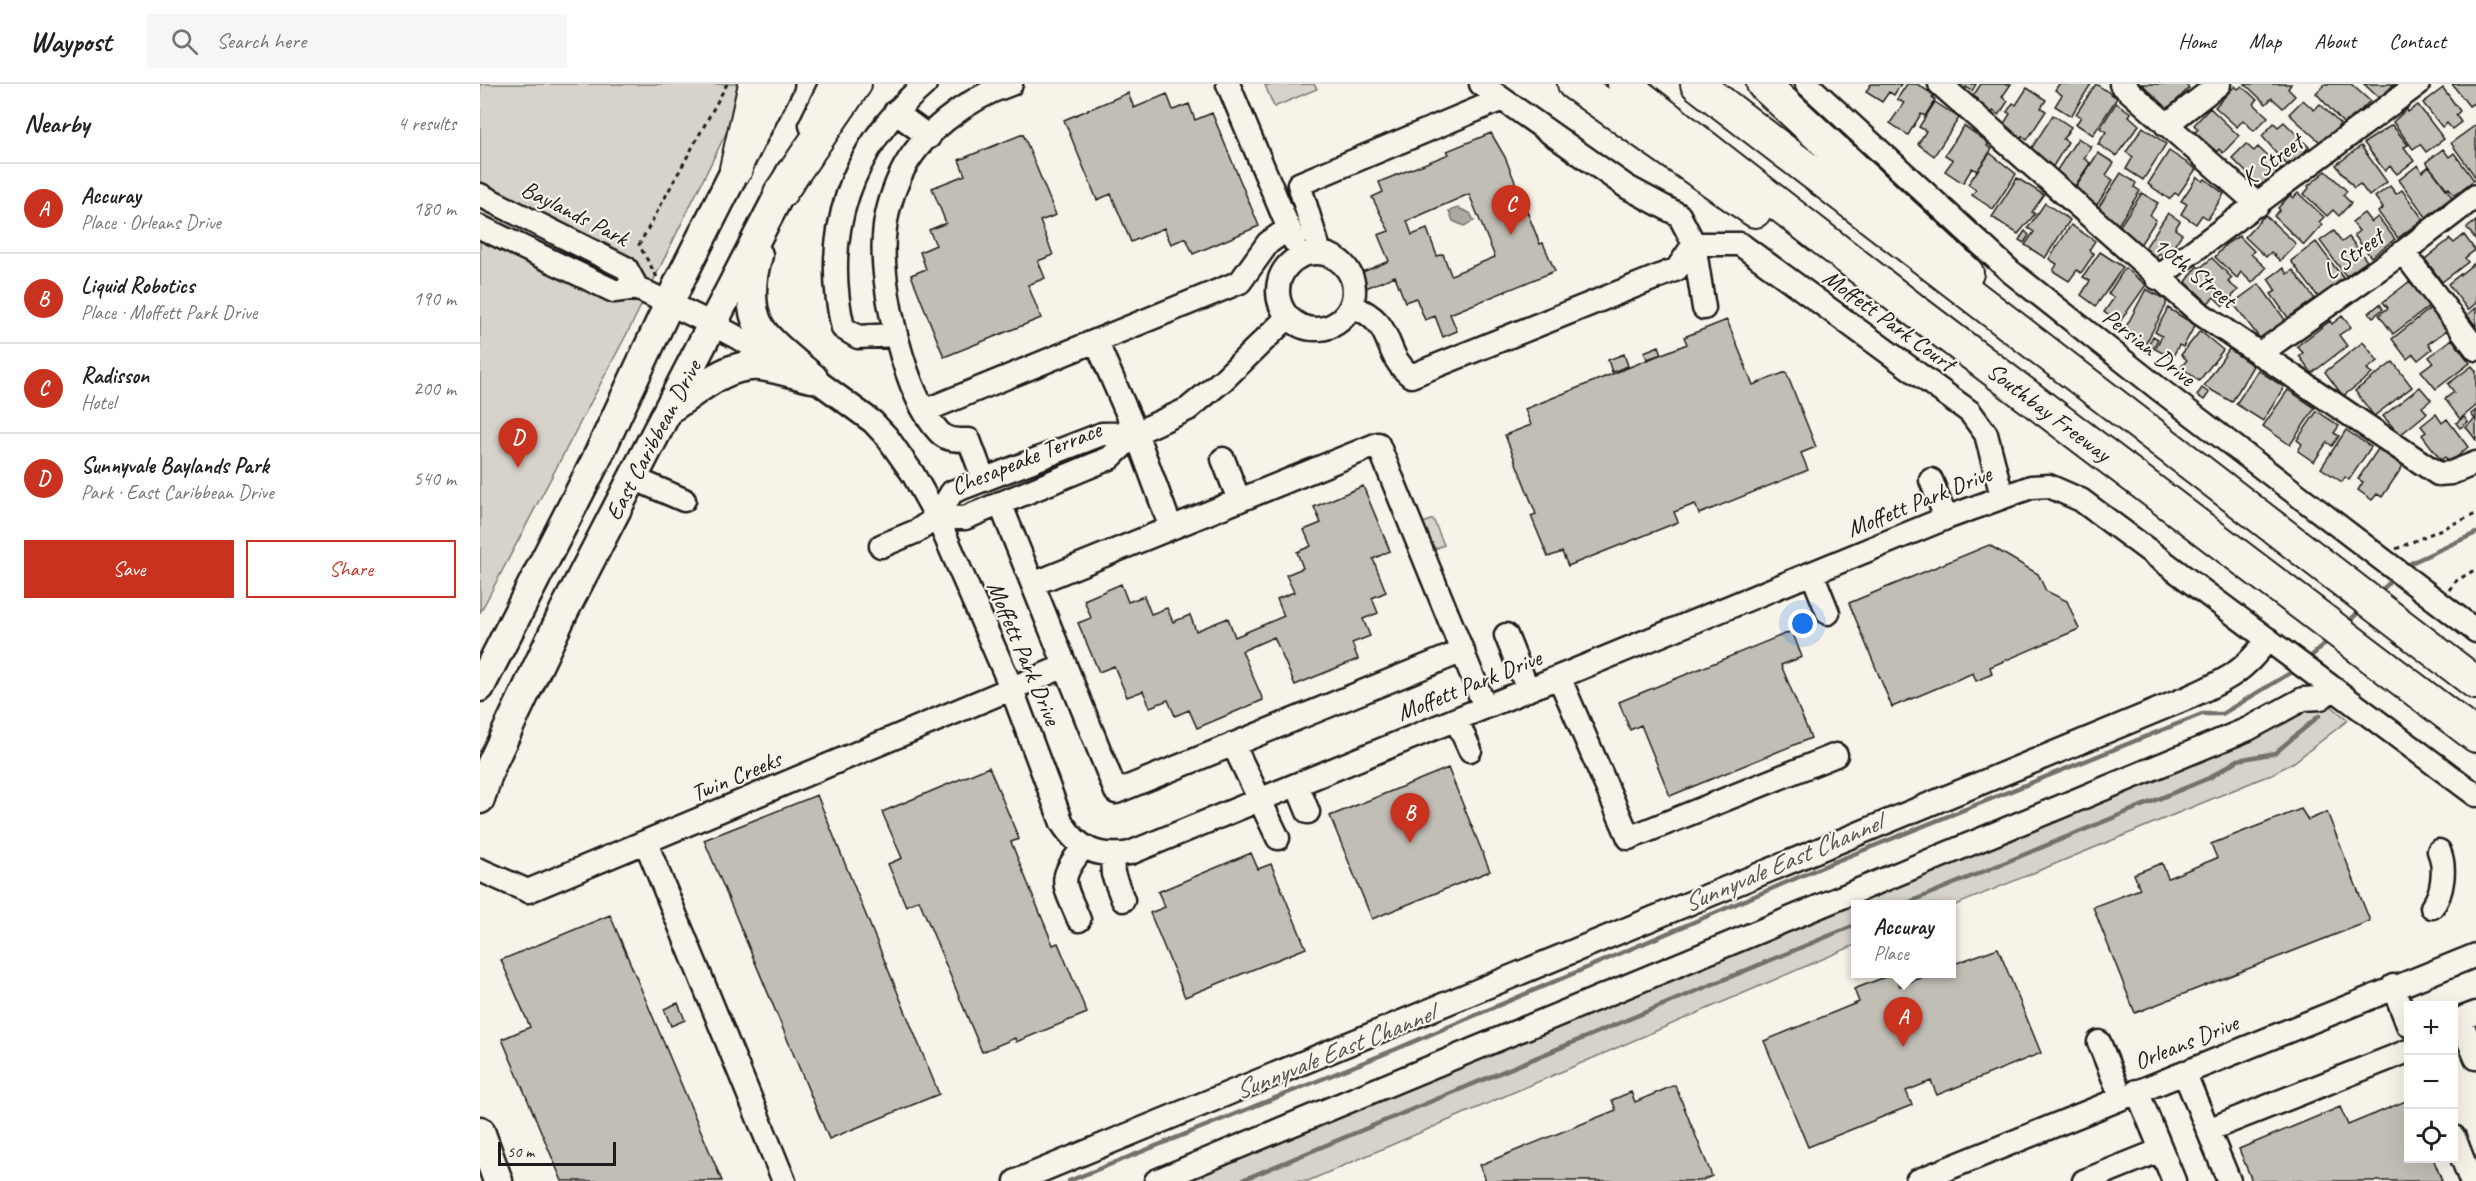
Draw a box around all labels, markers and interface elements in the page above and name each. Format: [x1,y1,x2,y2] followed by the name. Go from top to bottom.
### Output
[147,14,567,68] search box
[30,24,111,59] text: Waypost
[168,25,201,58] icon: search
[216,27,306,55] text: Search here
[2178,28,2216,54] text: Home
[2249,28,2281,54] text: Map
[2314,28,2356,54] text: About
[2389,28,2446,54] text: Contact
[24,107,89,140] text: Nearby
[397,111,456,136] text: 4 results
[2235,125,2311,193] street label: K Street
[517,173,635,254] street label: Baylands Park
[81,182,141,210] text: Accuray
[1492,186,1530,235] pin: C
[38,196,49,221] text: A
[413,196,456,221] text: 180 m
[81,210,221,235] text: Place · Orleans Drive
[2317,220,2392,286] street label: L Street
[2147,229,2244,316] street label: 10th Street
[1817,262,1963,380] street label: Moffett Park Court
[81,272,194,300] text: Liquid Robotics
[38,286,49,311] text: B
[413,286,456,311] text: 190 m
[81,300,257,325] text: Place · Moffett Park Drive
[2097,302,2203,394] street label: Persian Drive
[598,353,709,525] street label: East Caribbean Drive
[1981,356,2118,469] street label: Southbay Freeway
[81,362,149,390] text: Radisson
[39,376,48,401] text: C
[413,376,456,401] text: 200 m
[81,390,116,415] text: Hotel
[947,413,1107,502] street label: Chesapeake Terrace
[498,418,537,468] pin: D
[81,452,269,480] text: Sunnyvale Baylands Park
[1842,458,1998,544] street label: Moffett Park Drive
[38,466,49,491] text: D
[413,466,456,491] text: 540 m
[81,480,274,505] text: Park · East Caribbean Drive
[24,540,234,598] button: Save
[246,540,456,598] button: Share
[980,577,1069,731] street label: Moffett Park Drive
[1788,609,1817,638] your location
[1392,642,1548,728] street label: Moffett Park Drive
[686,743,787,808] street label: Twin Creeks
[1390,794,1430,843] pin: B
[1678,803,1894,920] water label: Sunnyvale East Channel
[1851,900,1956,978] popup
[1874,913,1933,941] text: Accuray
[1874,941,1909,966] text: Place
[1230,994,1446,1107] water label: Sunnyvale East Channel
[1884,998,1922,1047] pin: A
[2404,1001,2458,1163] map controls
[2404,1001,2458,1055] button: +
[2130,1007,2244,1076] street label: Orleans Drive
[2404,1055,2458,1109] button: −
[2404,1109,2458,1163] button: locate
[498,1139,616,1166] scale bar
[507,1142,534,1162] text: 50 m

